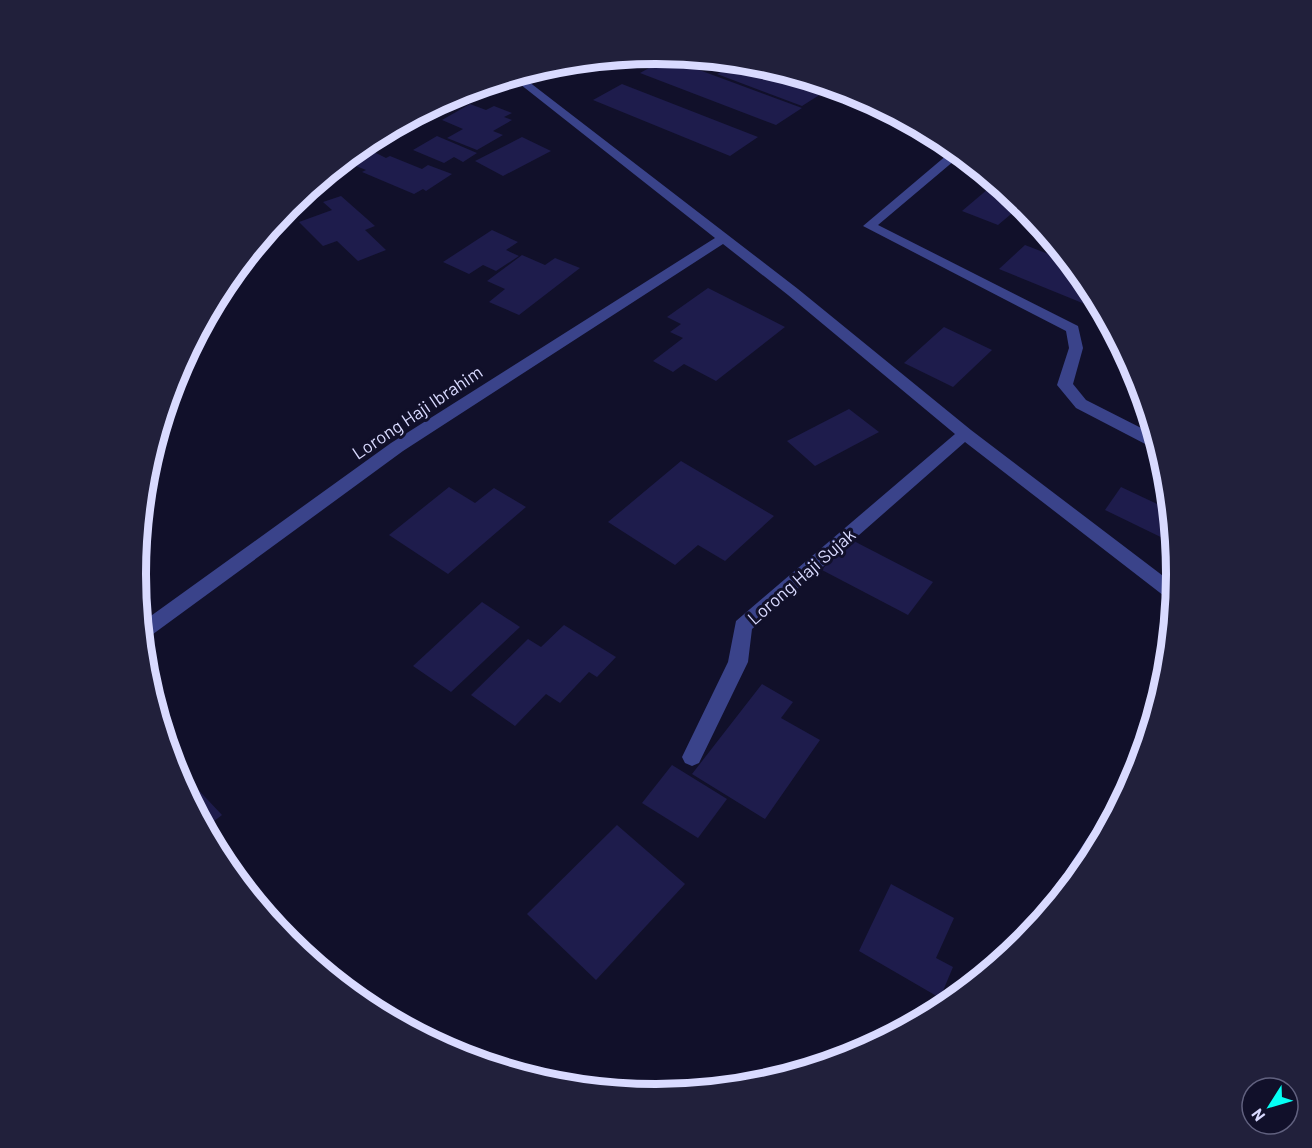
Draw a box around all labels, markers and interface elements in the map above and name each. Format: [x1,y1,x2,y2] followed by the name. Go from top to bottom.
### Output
[348,360,486,464] street label: Lorong Haji Ibrahim
[743,523,859,629] street label: Lorong Haji Sujak
[1240,1076,1300,1136] north arrow
[1247,1105,1268,1125] text: N

